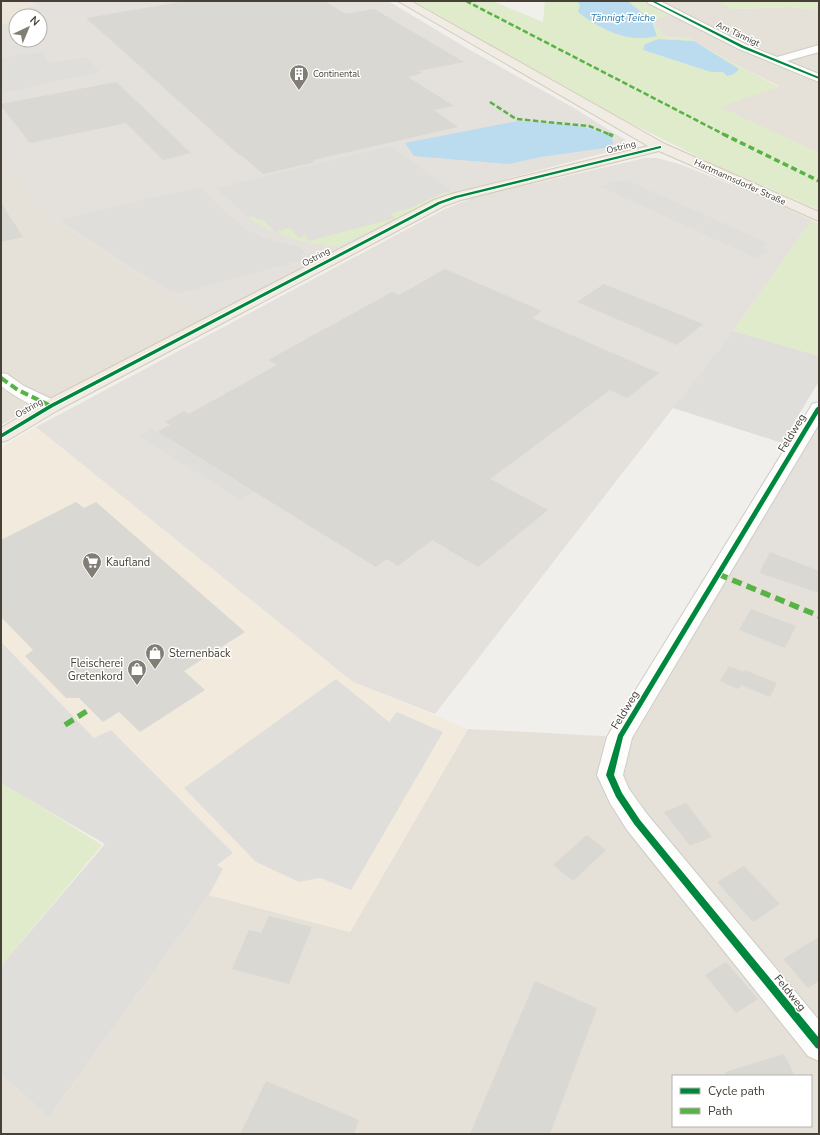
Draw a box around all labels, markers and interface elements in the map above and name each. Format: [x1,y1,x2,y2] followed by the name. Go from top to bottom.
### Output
[8,8,48,48] north arrow
[591,11,656,25] water label: Tännigt Teiche
[26,13,43,29] text: N
[714,19,763,50] street label: Am Tännigt
[288,63,310,91] building icon: Continental
[313,68,360,80] place label: Continental
[605,138,637,156] street label: Ostring
[692,156,788,208] street label: Hartmannsdorfer Straße
[300,245,332,269] street label: Ostring
[13,395,45,421] street label: Ostring
[775,411,809,455] street label: Feldweg
[81,551,103,579] supermarket icon: Kaufland
[106,555,150,570] place label: Kaufland
[144,642,166,670] shop icon: Sternenbäck
[169,646,231,661] place label: Sternenbäck
[68,656,123,684] place label: Fleischerei Gretenkord
[126,658,148,686] shop icon: Fleischerei Gretenkord
[608,688,642,732] street label: Feldweg
[771,972,809,1014] street label: Feldweg
[672,1075,812,1127] legend
[708,1083,765,1099] text: Cycle path
[708,1103,733,1119] text: Path

